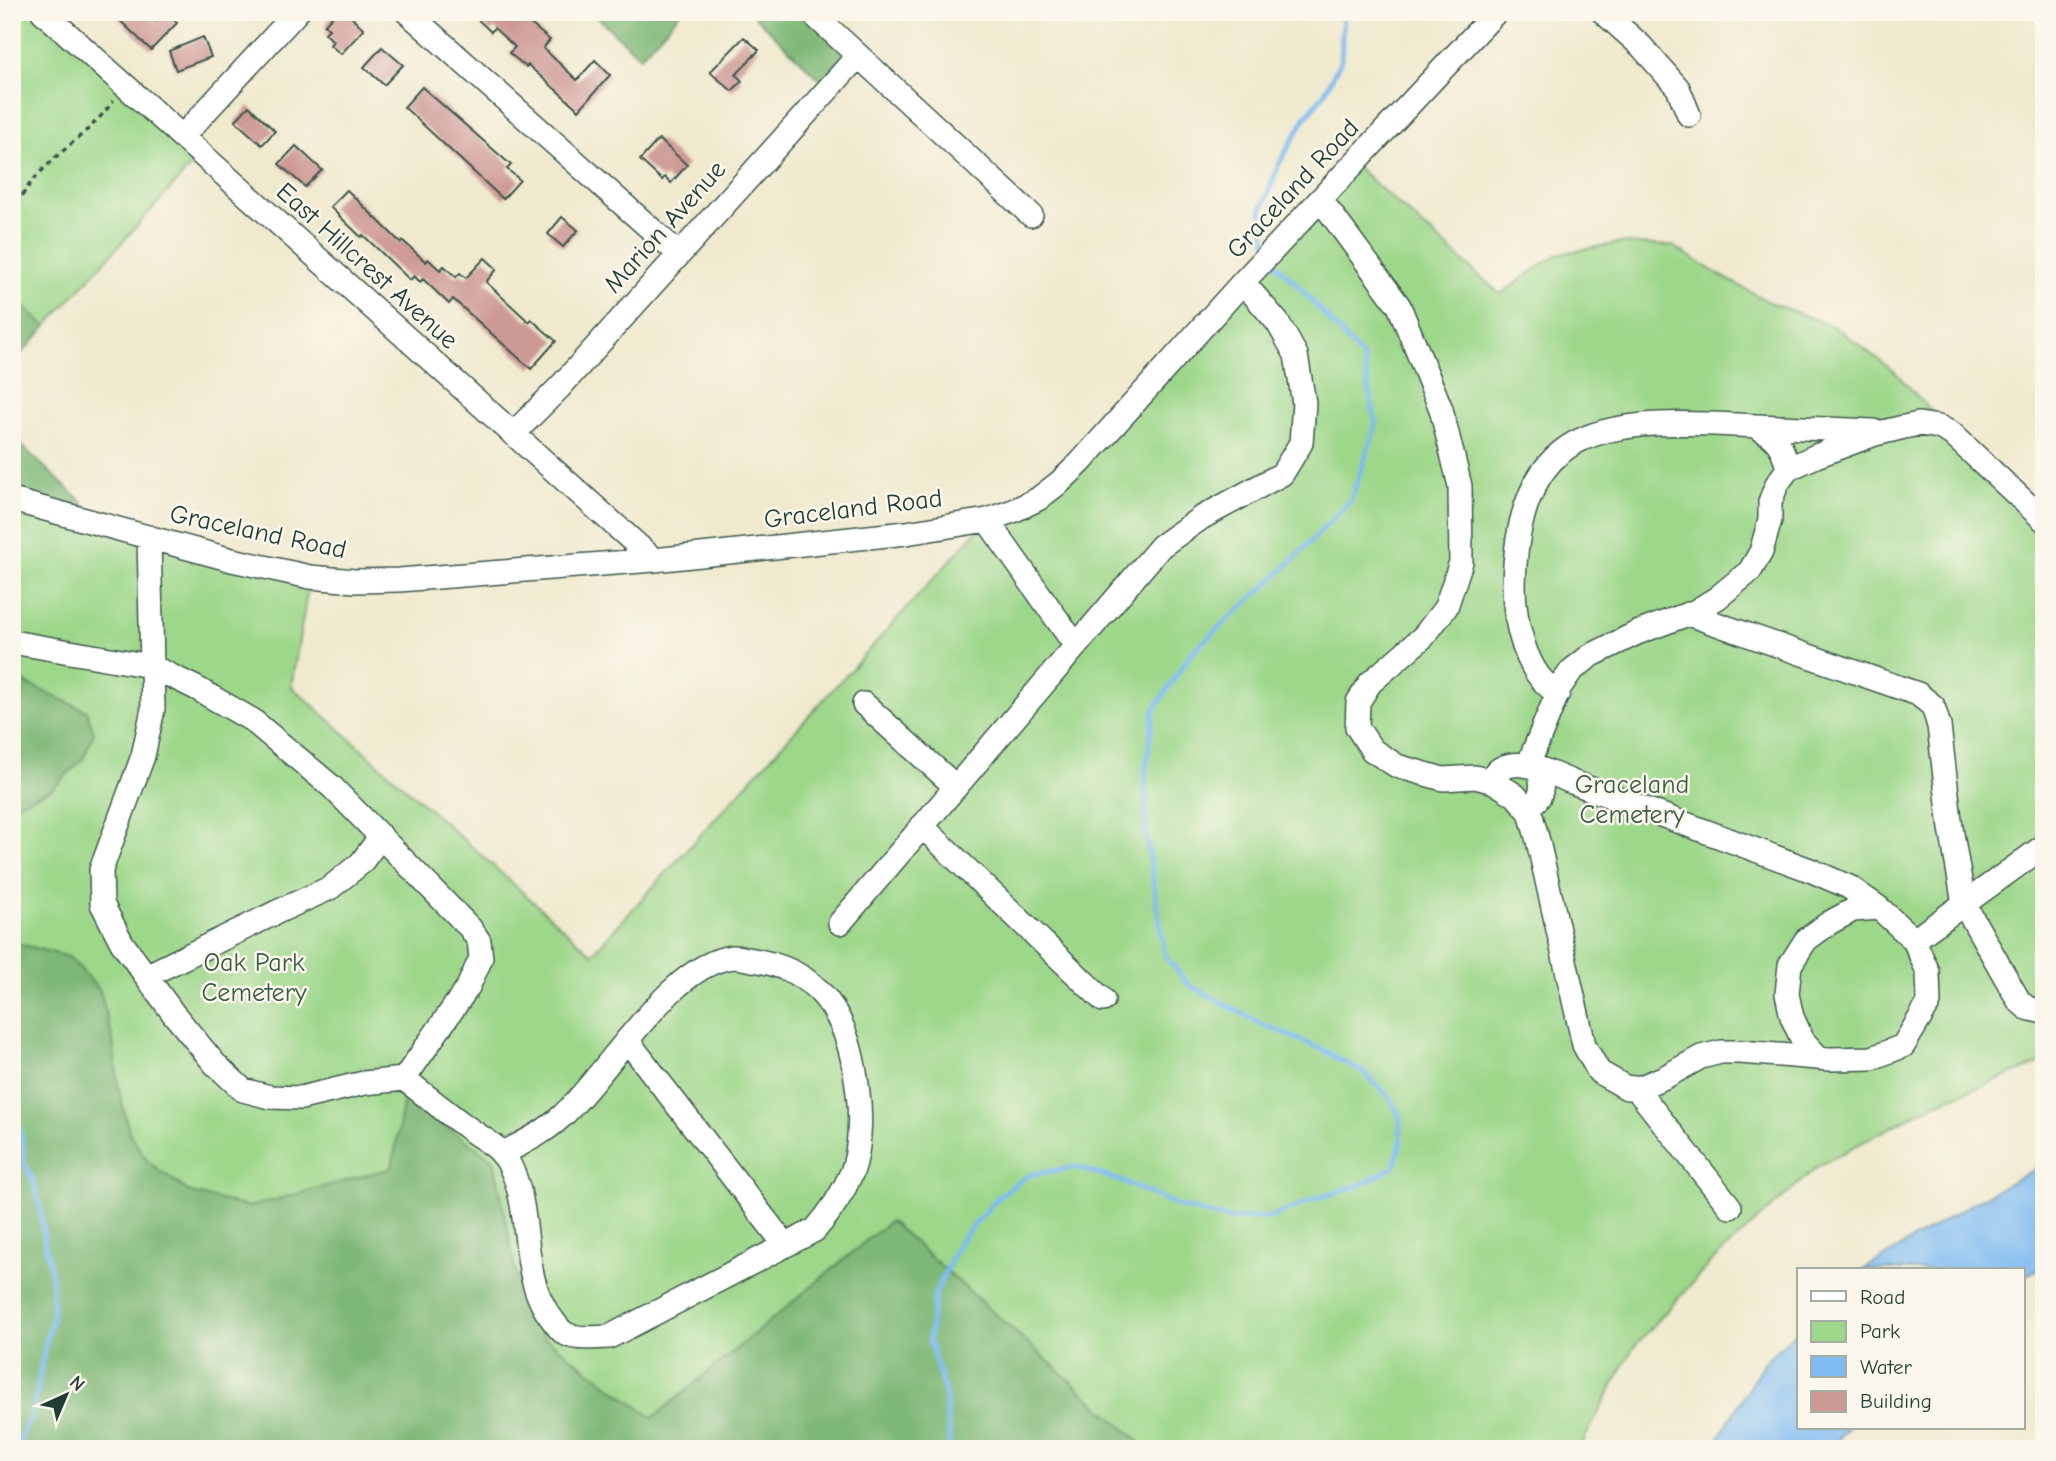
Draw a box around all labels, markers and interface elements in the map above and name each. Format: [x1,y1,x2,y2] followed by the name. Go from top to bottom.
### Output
[1221,113,1365,265] street label: Graceland Road
[598,155,732,299] street label: Marion Avenue
[270,177,464,355] street label: East Hillcrest Avenue
[762,483,944,535] street label: Graceland Road
[167,499,349,565] street label: Graceland Road
[1575,770,1689,830] park label: Graceland Cemetery
[201,948,307,1008] park label: Oak Park Cemetery
[1797,1268,2024,1430] legend
[1860,1285,1905,1309] text: Road
[1860,1319,1900,1343] text: Park
[1860,1355,1913,1379] text: Water
[32,1360,102,1430] north arrow
[65,1371,89,1396] text: N
[1860,1389,1932,1413] text: Building

